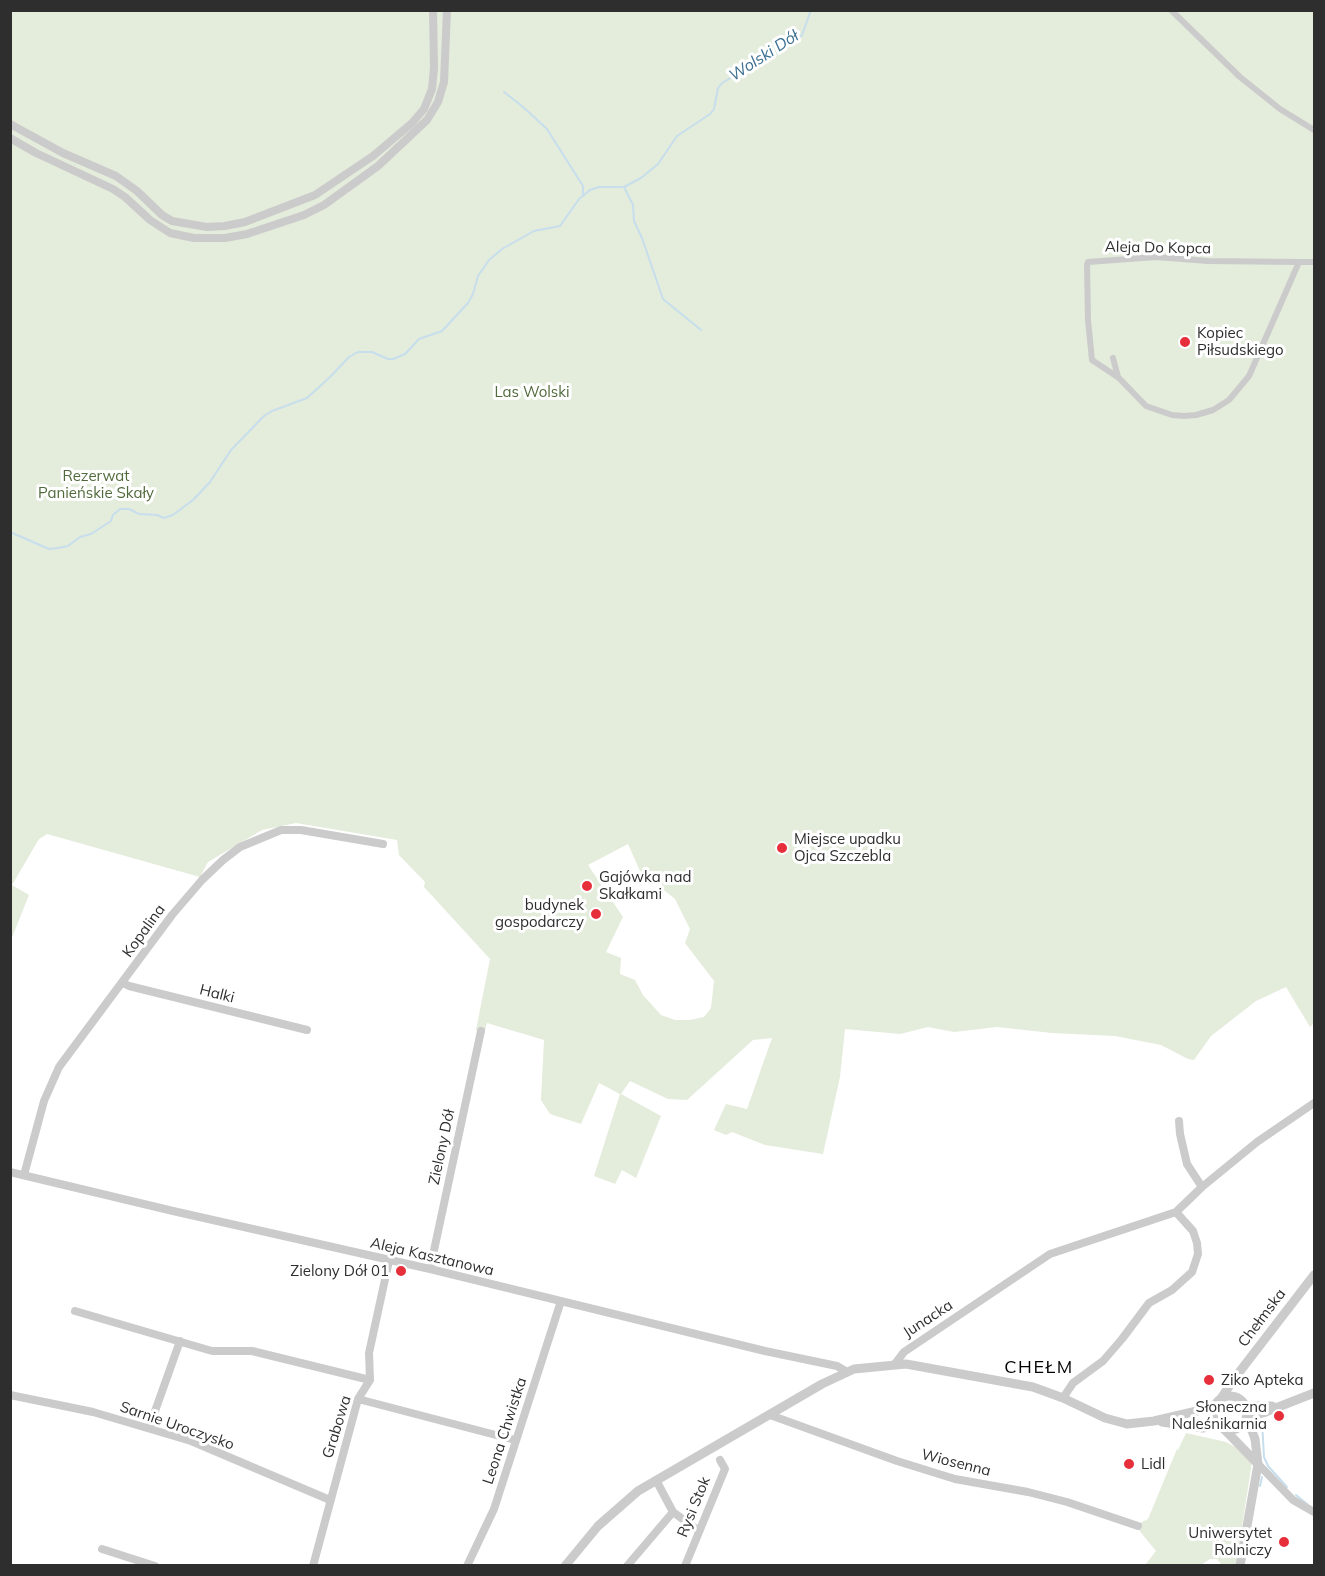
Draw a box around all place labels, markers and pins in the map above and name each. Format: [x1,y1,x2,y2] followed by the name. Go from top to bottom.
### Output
[1197,324,1284,359] place label: Kopiec Piłsudskiego
[1178,335,1192,349] marker: Kopiec Piłsudskiego
[794,830,901,865] place label: Miejsce upadku Ojca Szczebla
[775,841,789,855] marker: Miejsce upadku Ojca Szczebla
[599,868,691,903] place label: Gajówka nad Skałkami
[580,879,594,893] marker: Gajówka nad Skałkami
[495,896,584,931] place label: budynek gospodarczy
[589,907,603,921] marker: budynek gospodarczy
[290,1262,389,1280] place label: Zielony Dół 01
[394,1264,408,1278] marker: Zielony Dół 01
[1221,1371,1303,1389] place label: Ziko Apteka
[1202,1373,1216,1387] marker: Ziko Apteka
[1172,1398,1267,1433] place label: Słoneczna Naleśnikarnia
[1272,1409,1286,1423] marker: Słoneczna Naleśnikarnia
[1141,1455,1165,1473] place label: Lidl
[1122,1457,1136,1471] marker: Lidl
[1188,1524,1272,1559] place label: Uniwersytet Rolniczy
[1277,1535,1291,1549] marker: Uniwersytet Rolniczy

